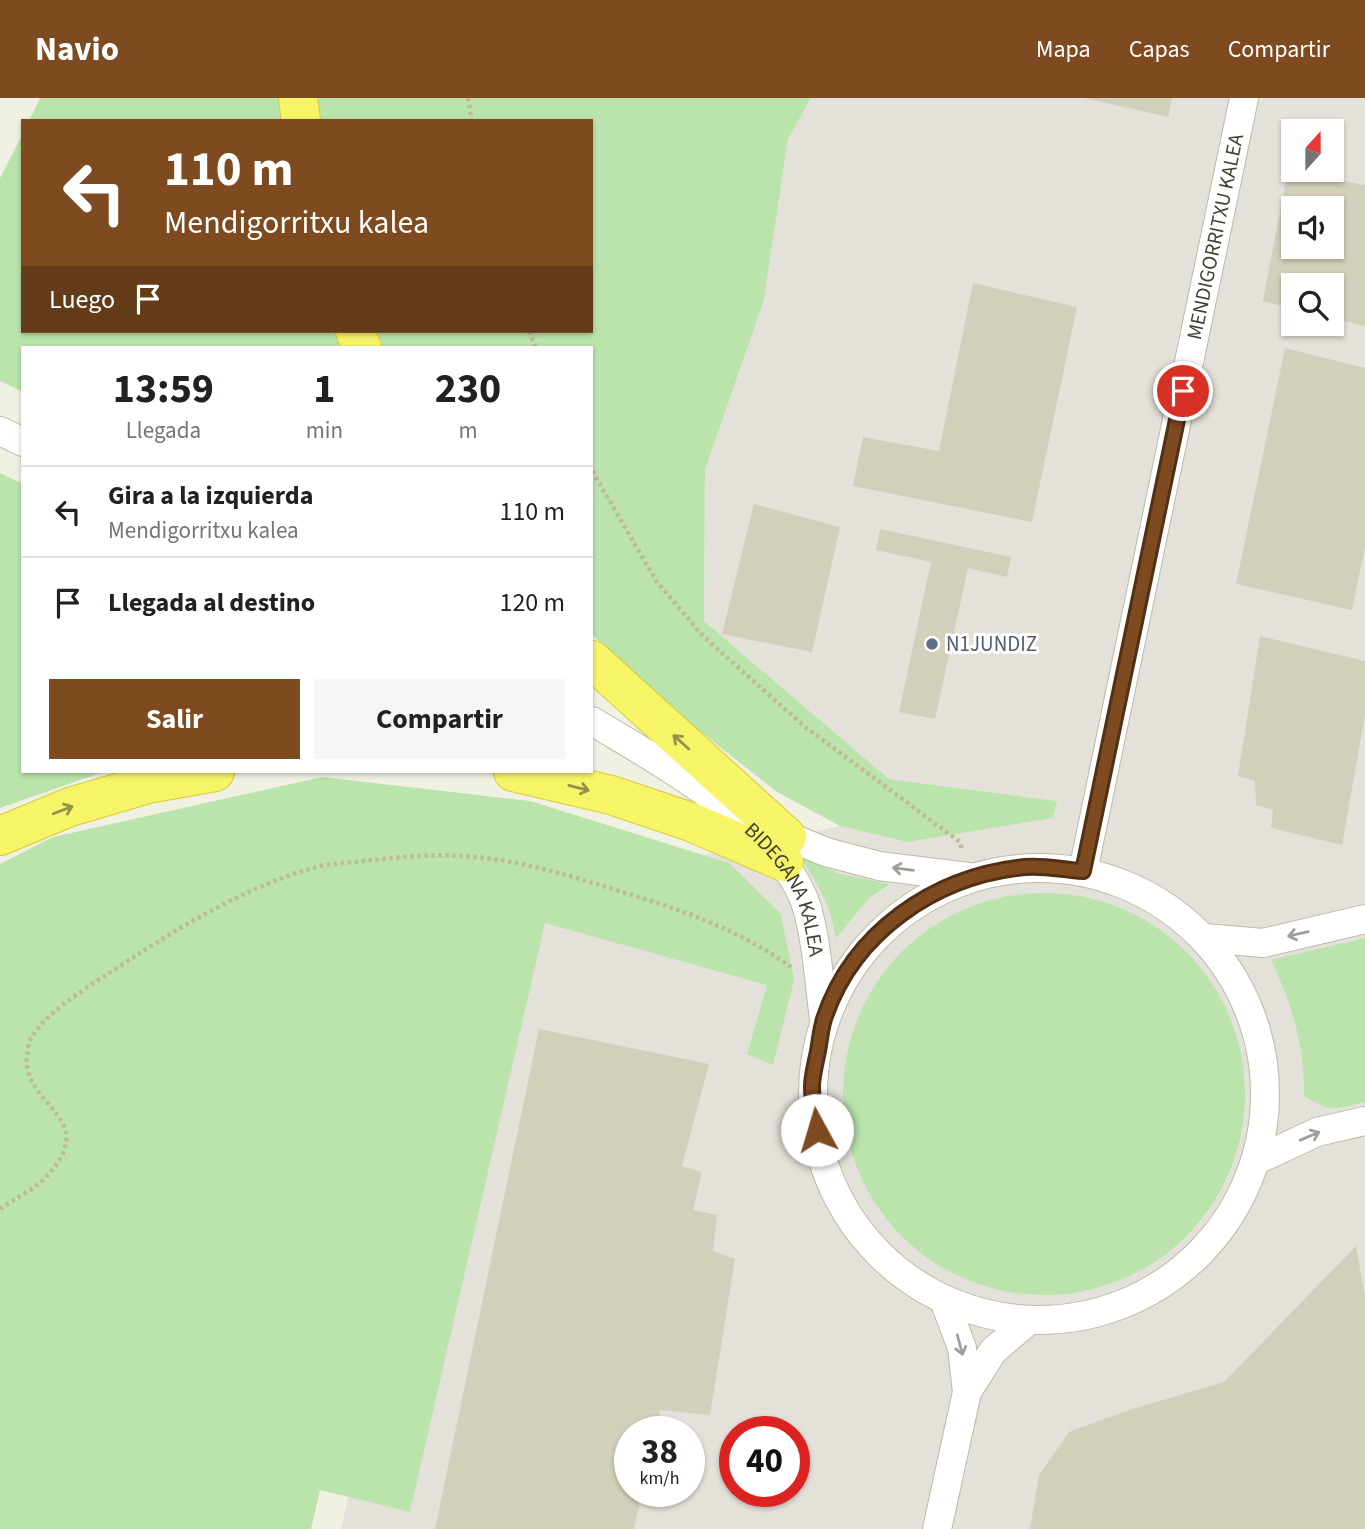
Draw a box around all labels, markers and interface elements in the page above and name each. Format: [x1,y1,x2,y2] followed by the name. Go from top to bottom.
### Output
[35,26,119,73] text: Navio
[1036,32,1091,67] text: Mapa
[1129,32,1190,67] text: Capas
[1228,32,1330,67] text: Compartir
[1281,119,1344,182] north arrow
[1281,119,1344,336] map controls
[1179,130,1251,342] street label: MENDIGORRITXU KALEA
[164,135,293,205] text: 110 m
[49,147,140,238] icon: left
[1281,196,1344,259] button: sound
[164,200,429,246] text: Mendigorritxu kalea
[1281,273,1344,336] button: search
[129,280,167,318] icon: arrive
[49,281,115,318] text: Luego
[113,359,214,419] text: 13:59
[313,359,335,419] text: 1
[435,359,501,419] text: 230
[1153,361,1213,421] pin
[1164,372,1202,410] icon: arrive
[126,414,201,447] text: Llegada
[306,414,343,447] text: min
[458,414,478,447] text: m
[108,477,313,514] text: Gira a la izquierda
[49,493,87,531] icon: left
[499,493,565,530] text: 110 m
[108,514,299,547] text: Mendigorritxu kalea
[49,584,87,622] icon: arrive
[108,584,315,621] text: Llegada al destino
[499,584,565,621] text: 120 m
[946,629,1037,659] place label: N1JUNDIZ
[924,636,940,652] marker: N1JUNDIZ
[49,679,300,759] button: Salir
[314,679,565,759] button: Compartir
[673,734,691,750] one-way arrow
[567,782,590,795] one-way arrow
[52,803,74,815] one-way arrow
[738,815,831,959] street label: BIDEGANA KALEA
[892,862,915,875] one-way arrow
[1288,929,1310,942] one-way arrow
[780,1093,854,1167] position arrow
[1298,1129,1320,1142] one-way arrow
[954,1334,967,1356] one-way arrow
[719,1416,810,1507] speed limit sign: 40
[641,1427,678,1477] text: 38
[640,1466,679,1491] text: km/h

